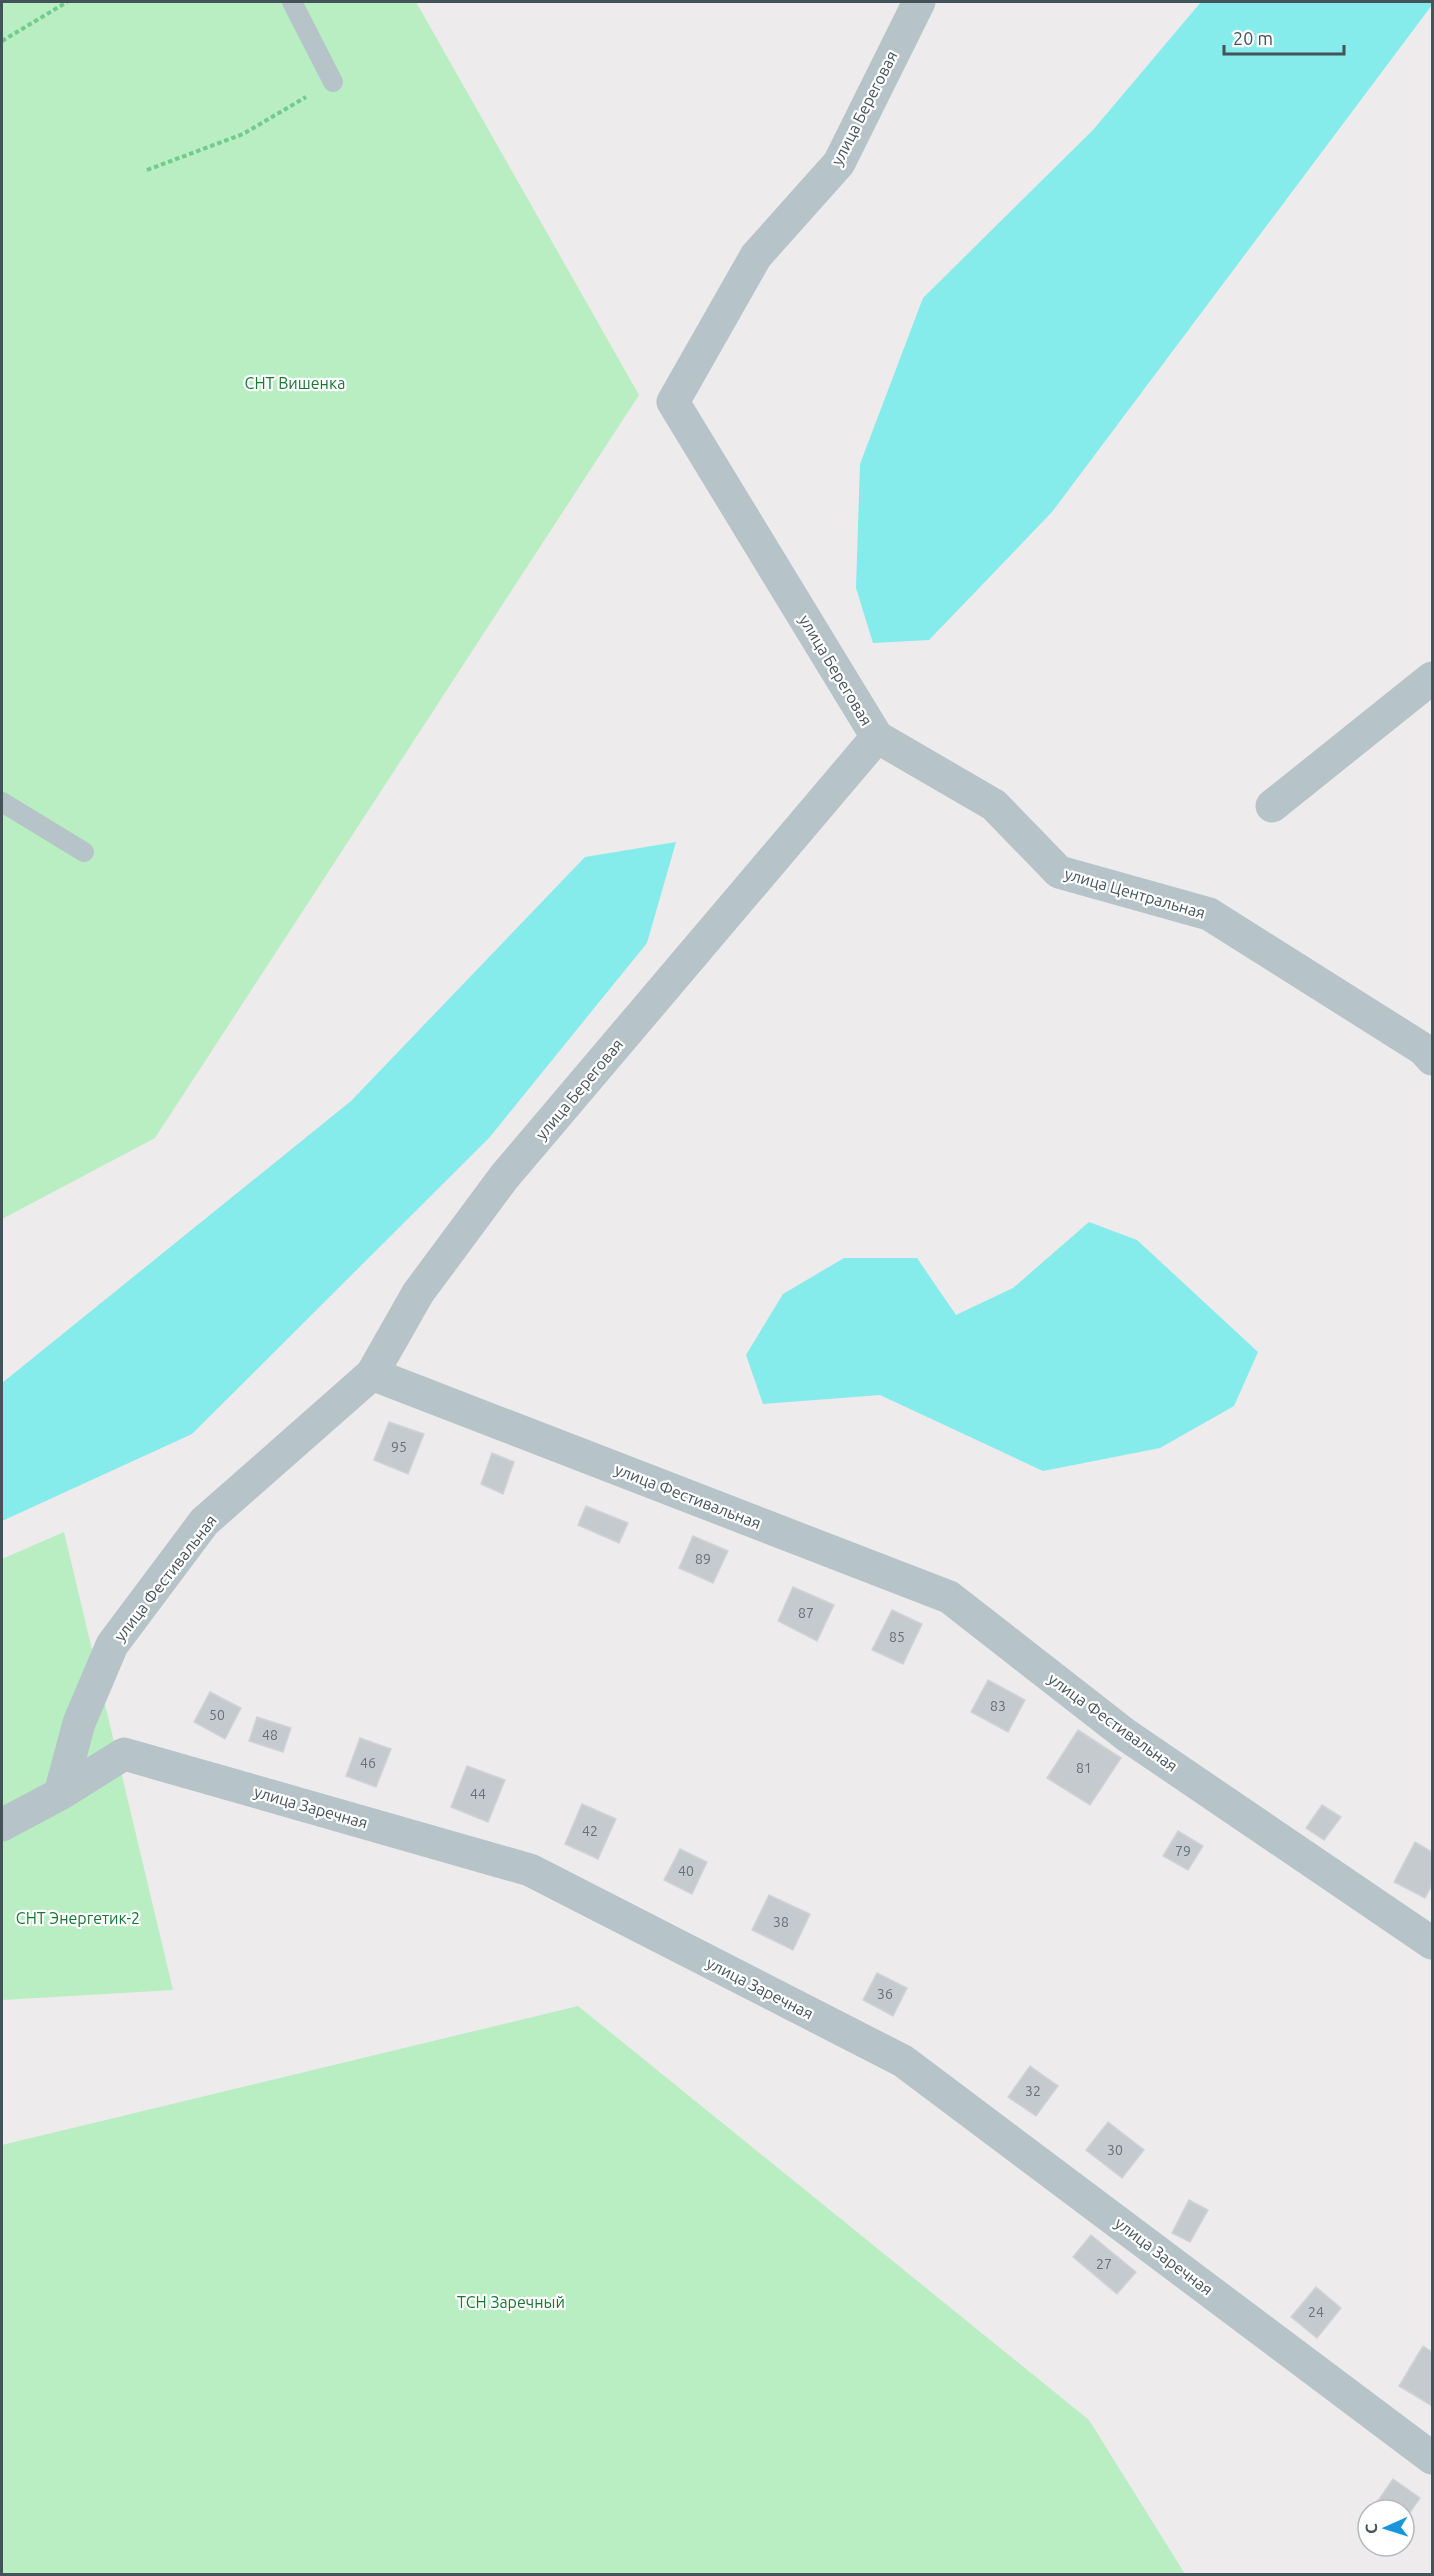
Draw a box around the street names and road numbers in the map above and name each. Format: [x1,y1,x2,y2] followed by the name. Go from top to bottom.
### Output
[827,48,901,168] street label: улица Береговая
[796,611,876,729] street label: улица Береговая
[1063,864,1207,922] street label: улица Центральная
[532,1035,626,1143] street label: улица Береговая
[612,1460,764,1532] street label: улица Фестивальная
[110,1511,220,1645] street label: улица Фестивальная
[1045,1669,1181,1775] street label: улица Фестивальная
[252,1782,370,1832] street label: улица Заречная
[704,1953,816,2023] street label: улица Заречная
[1112,2213,1216,2299] street label: улица Заречная

